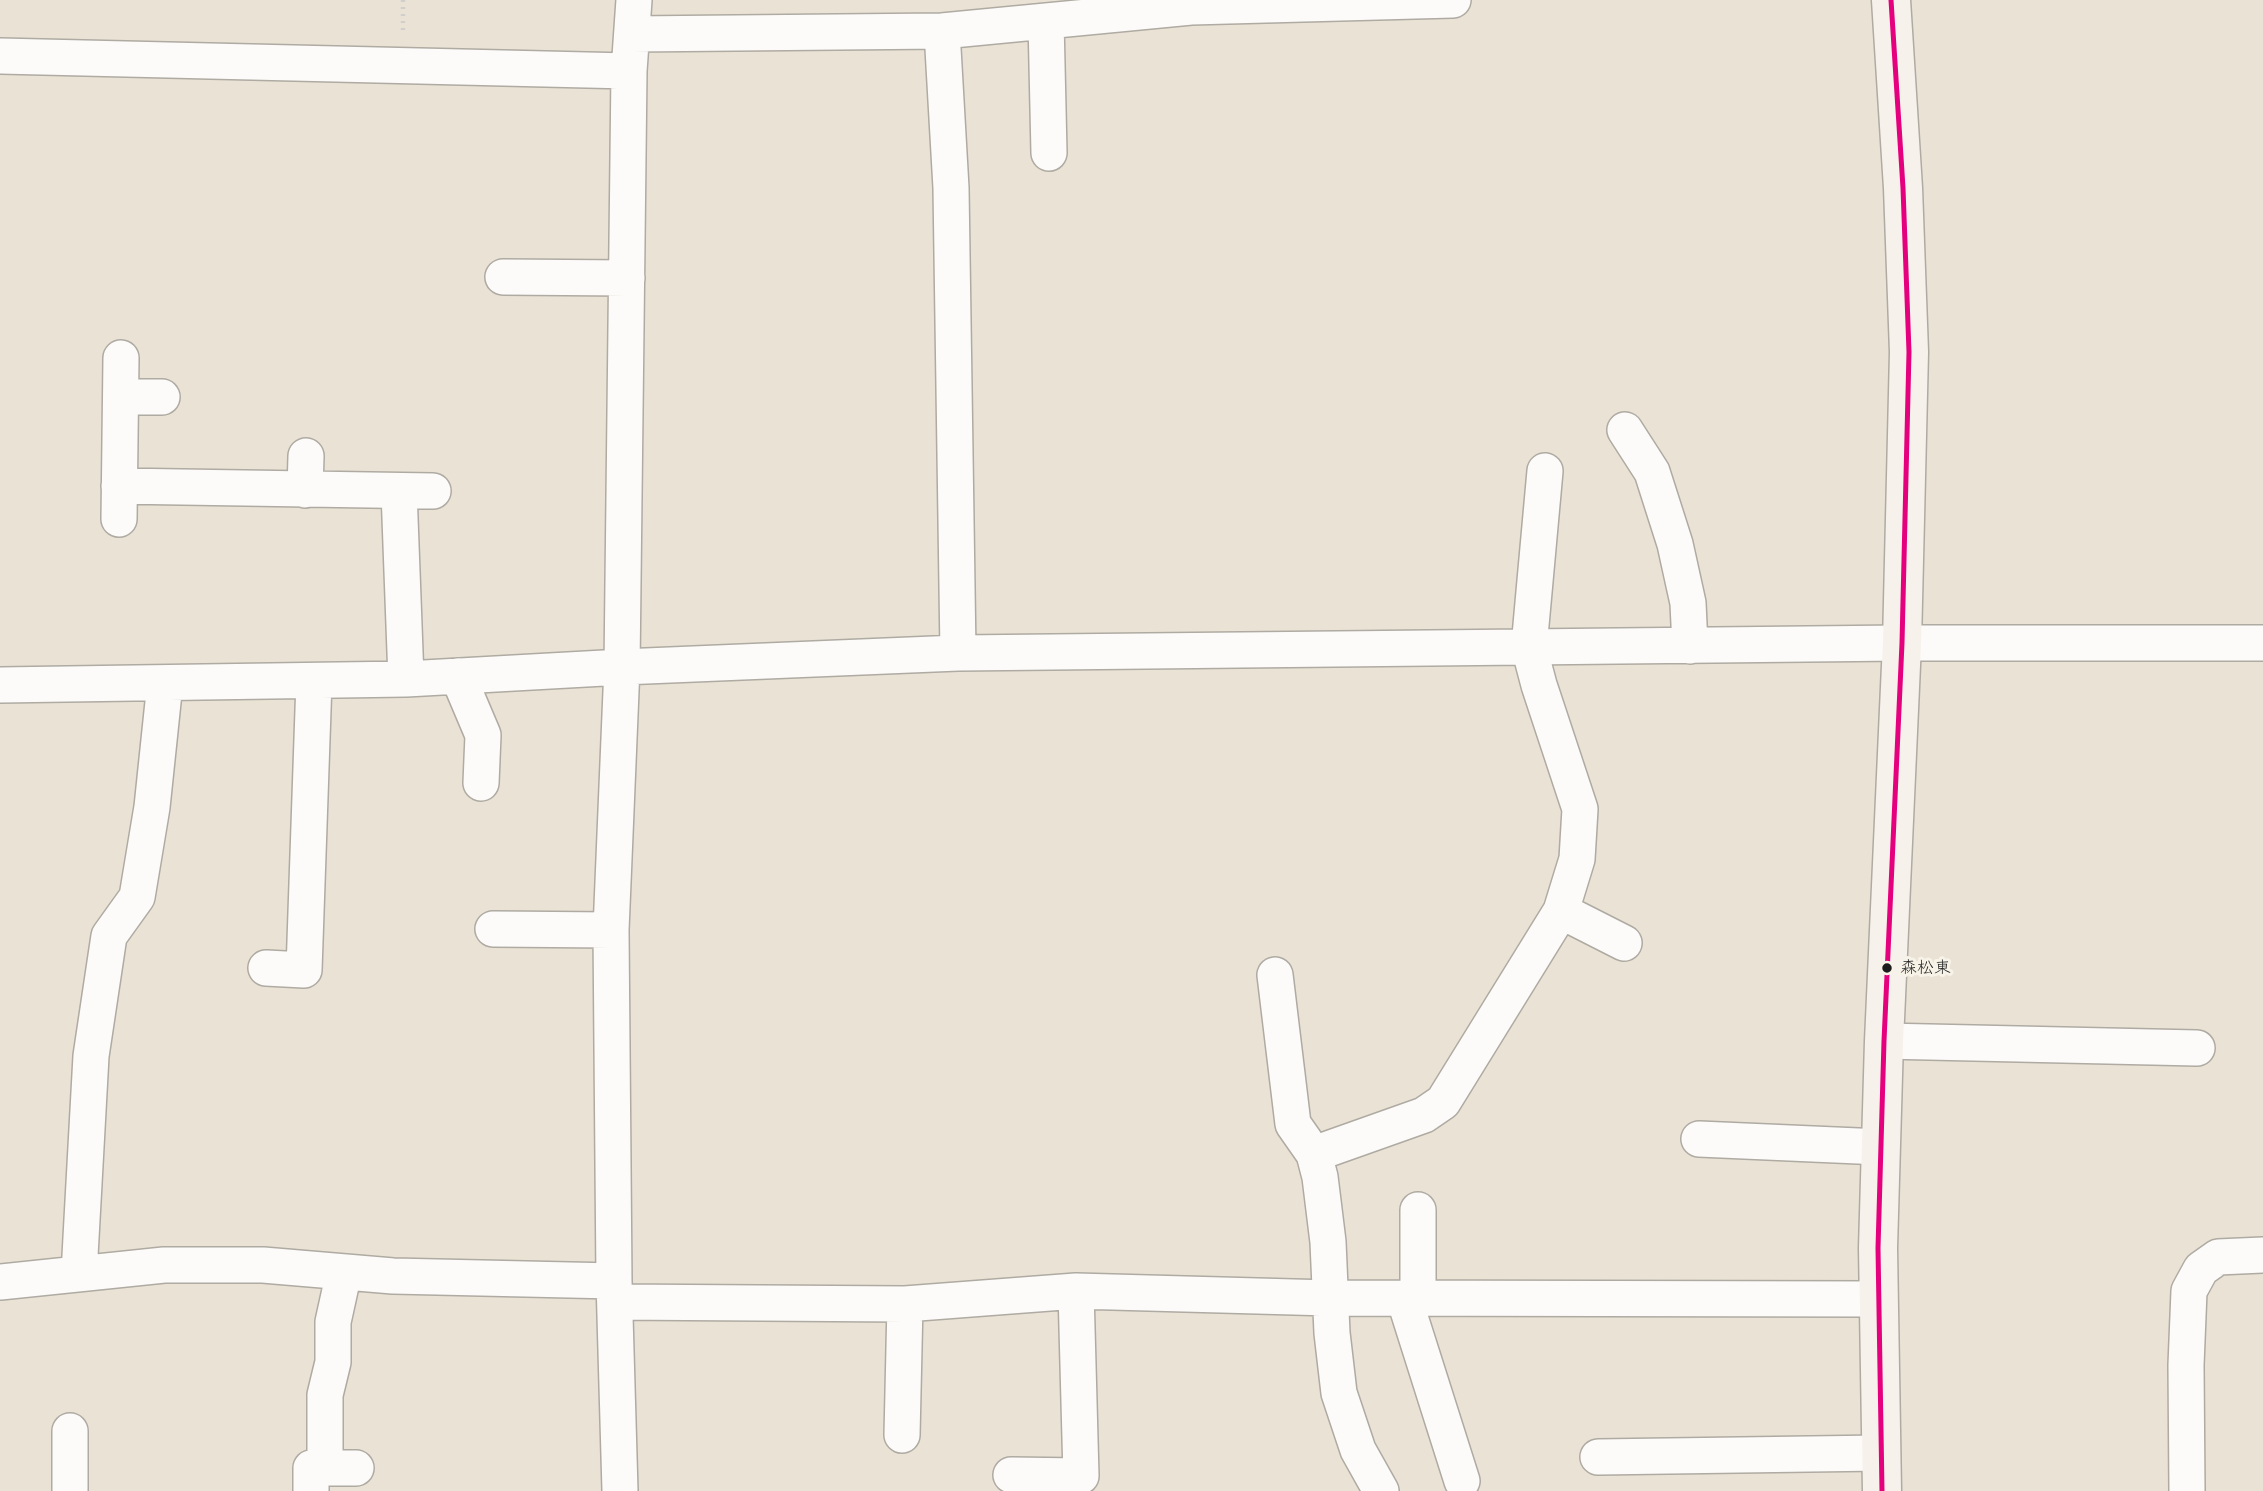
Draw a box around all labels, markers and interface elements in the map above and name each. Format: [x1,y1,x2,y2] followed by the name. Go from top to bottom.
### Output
[1900,958,1951,978] place label: 森松東
[1880,961,1894,975] marker: 森松東

